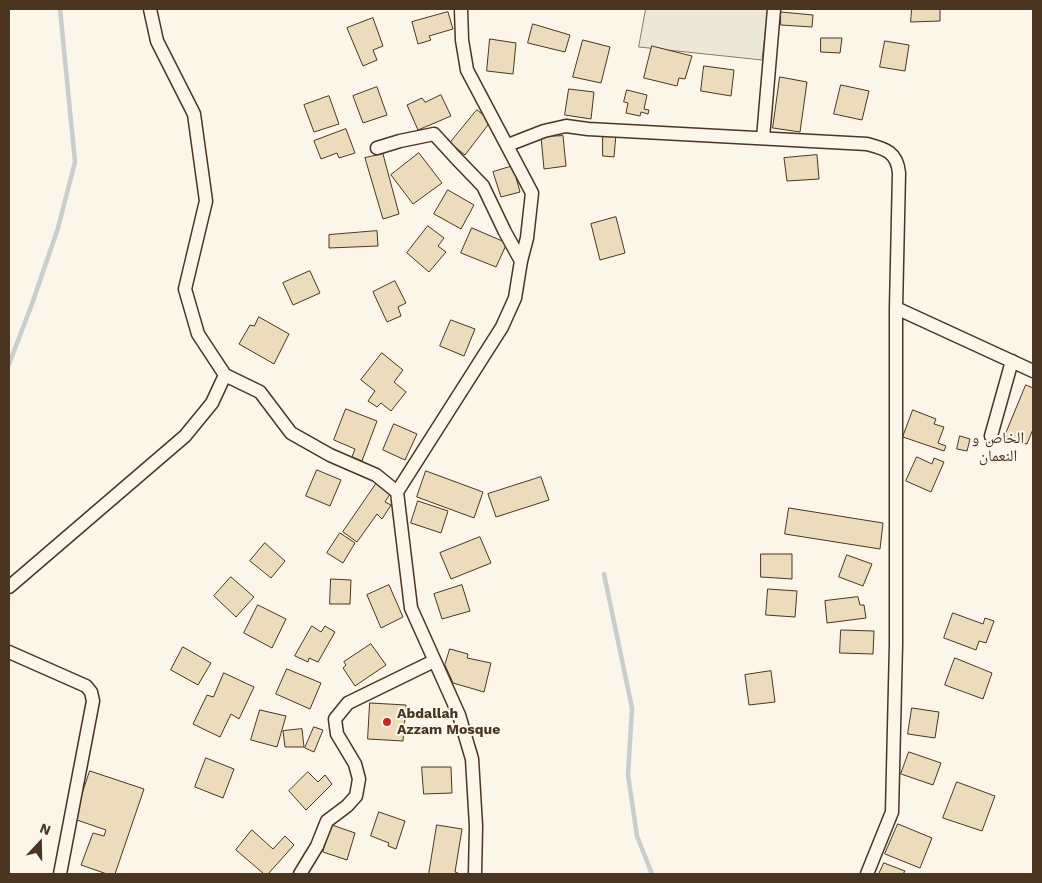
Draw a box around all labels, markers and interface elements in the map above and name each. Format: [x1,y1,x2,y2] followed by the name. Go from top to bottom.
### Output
[972,428,1024,466] district label: الخاص و النعمان
[397,706,500,739] place label: Abdallah Azzam Mosque
[381,716,393,728] marker: Abdallah Azzam Mosque
[15,818,65,868] north arrow
[38,820,53,838] text: N

